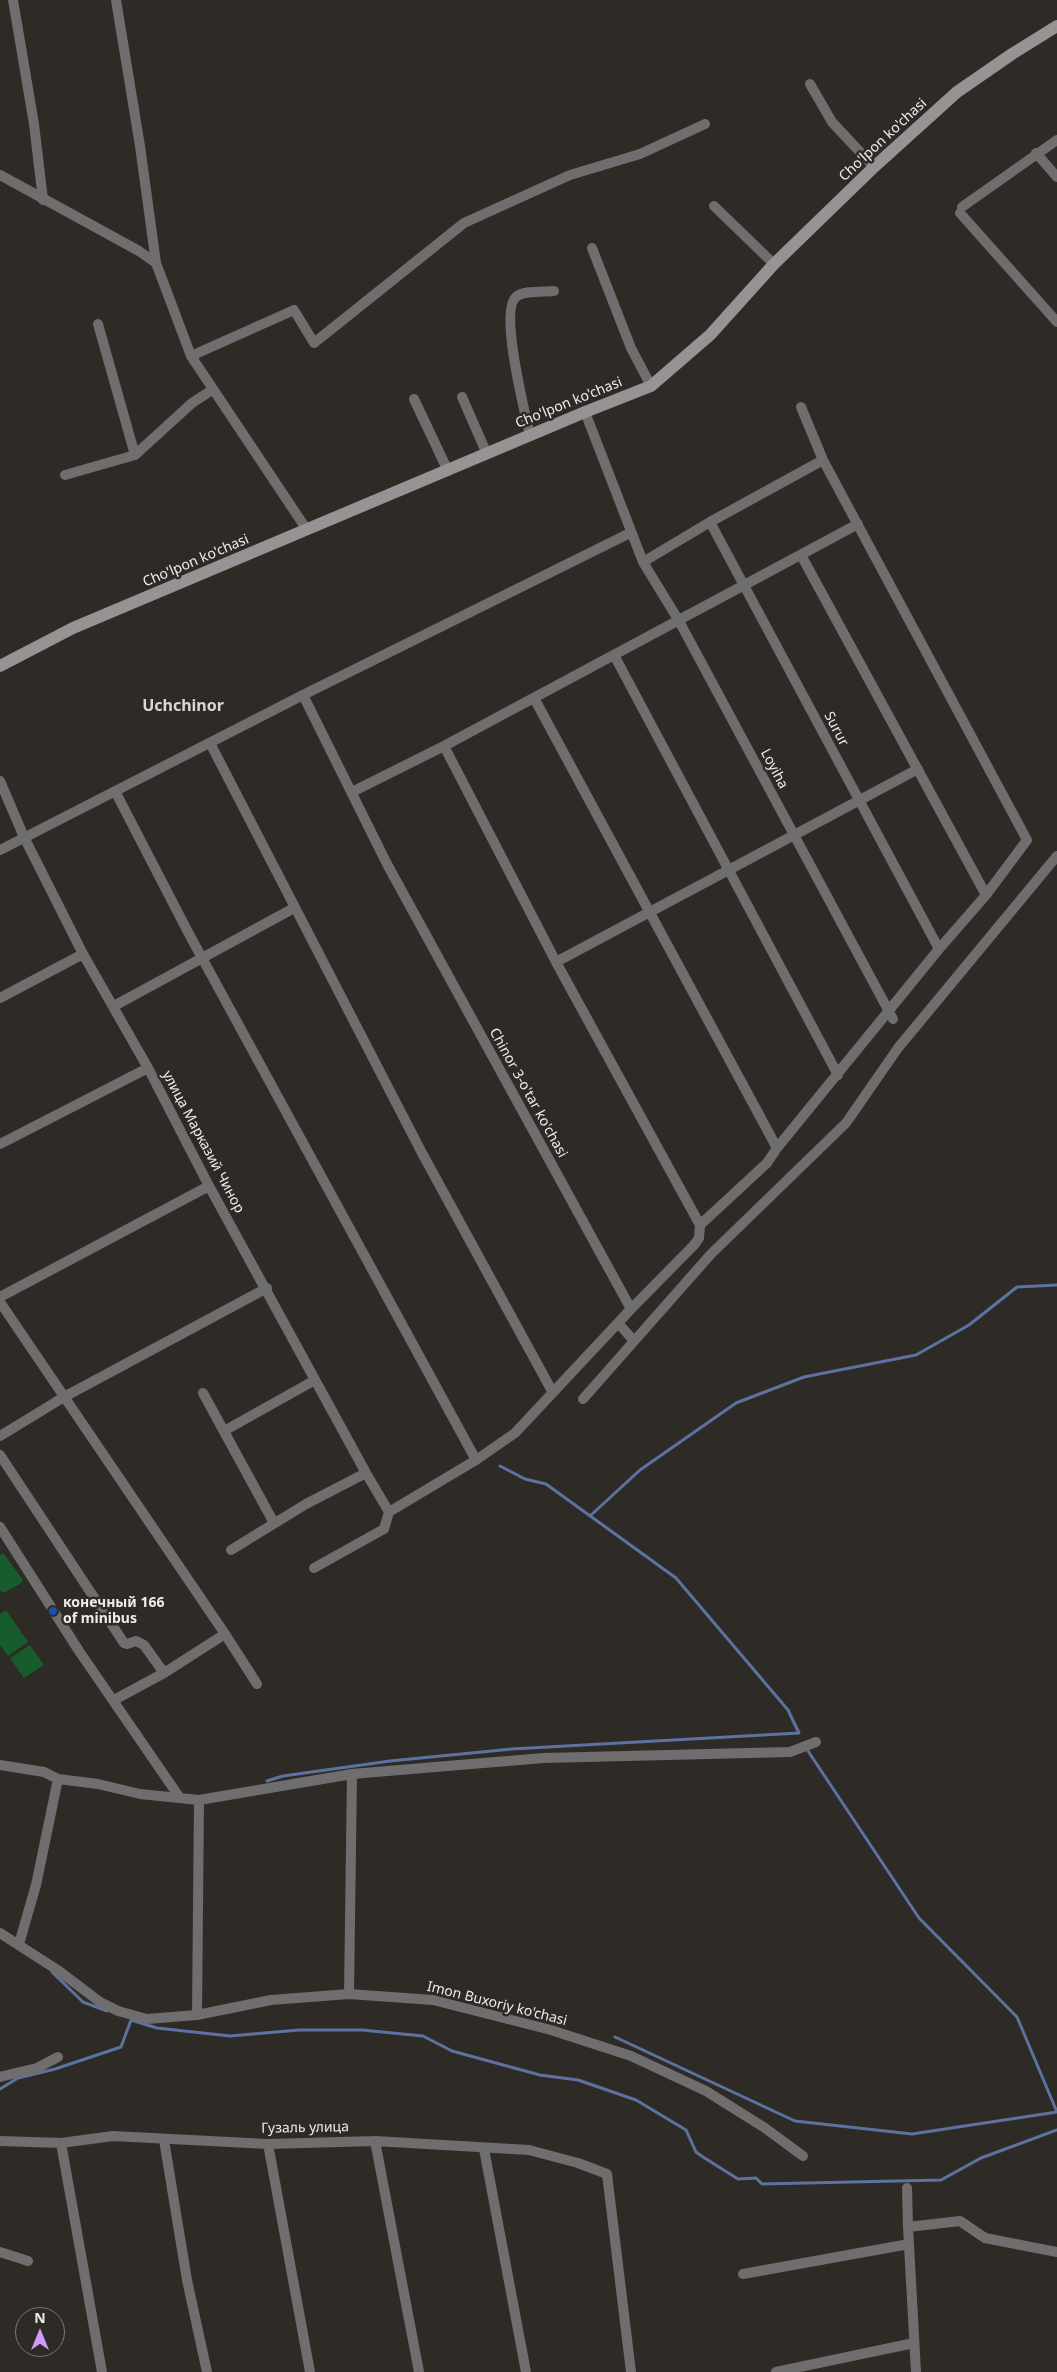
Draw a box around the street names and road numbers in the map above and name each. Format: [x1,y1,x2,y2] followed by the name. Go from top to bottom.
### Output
[836,95,930,185] street label: Cho'lpon ko'chasi
[513,374,625,432] street label: Cho'lpon ko'chasi
[140,531,252,591] street label: Cho'lpon ko'chasi
[820,709,852,749] street label: Surur
[757,746,791,792] street label: Loyiha
[485,1025,571,1161] street label: Chinor 3-o'tar ko'chasi
[158,1068,248,1216] street label: улица Марказий Чинор
[425,1978,569,2030] street label: Imon Buxoriy ko'chasi
[261,2119,349,2137] street label: Гузаль улица

